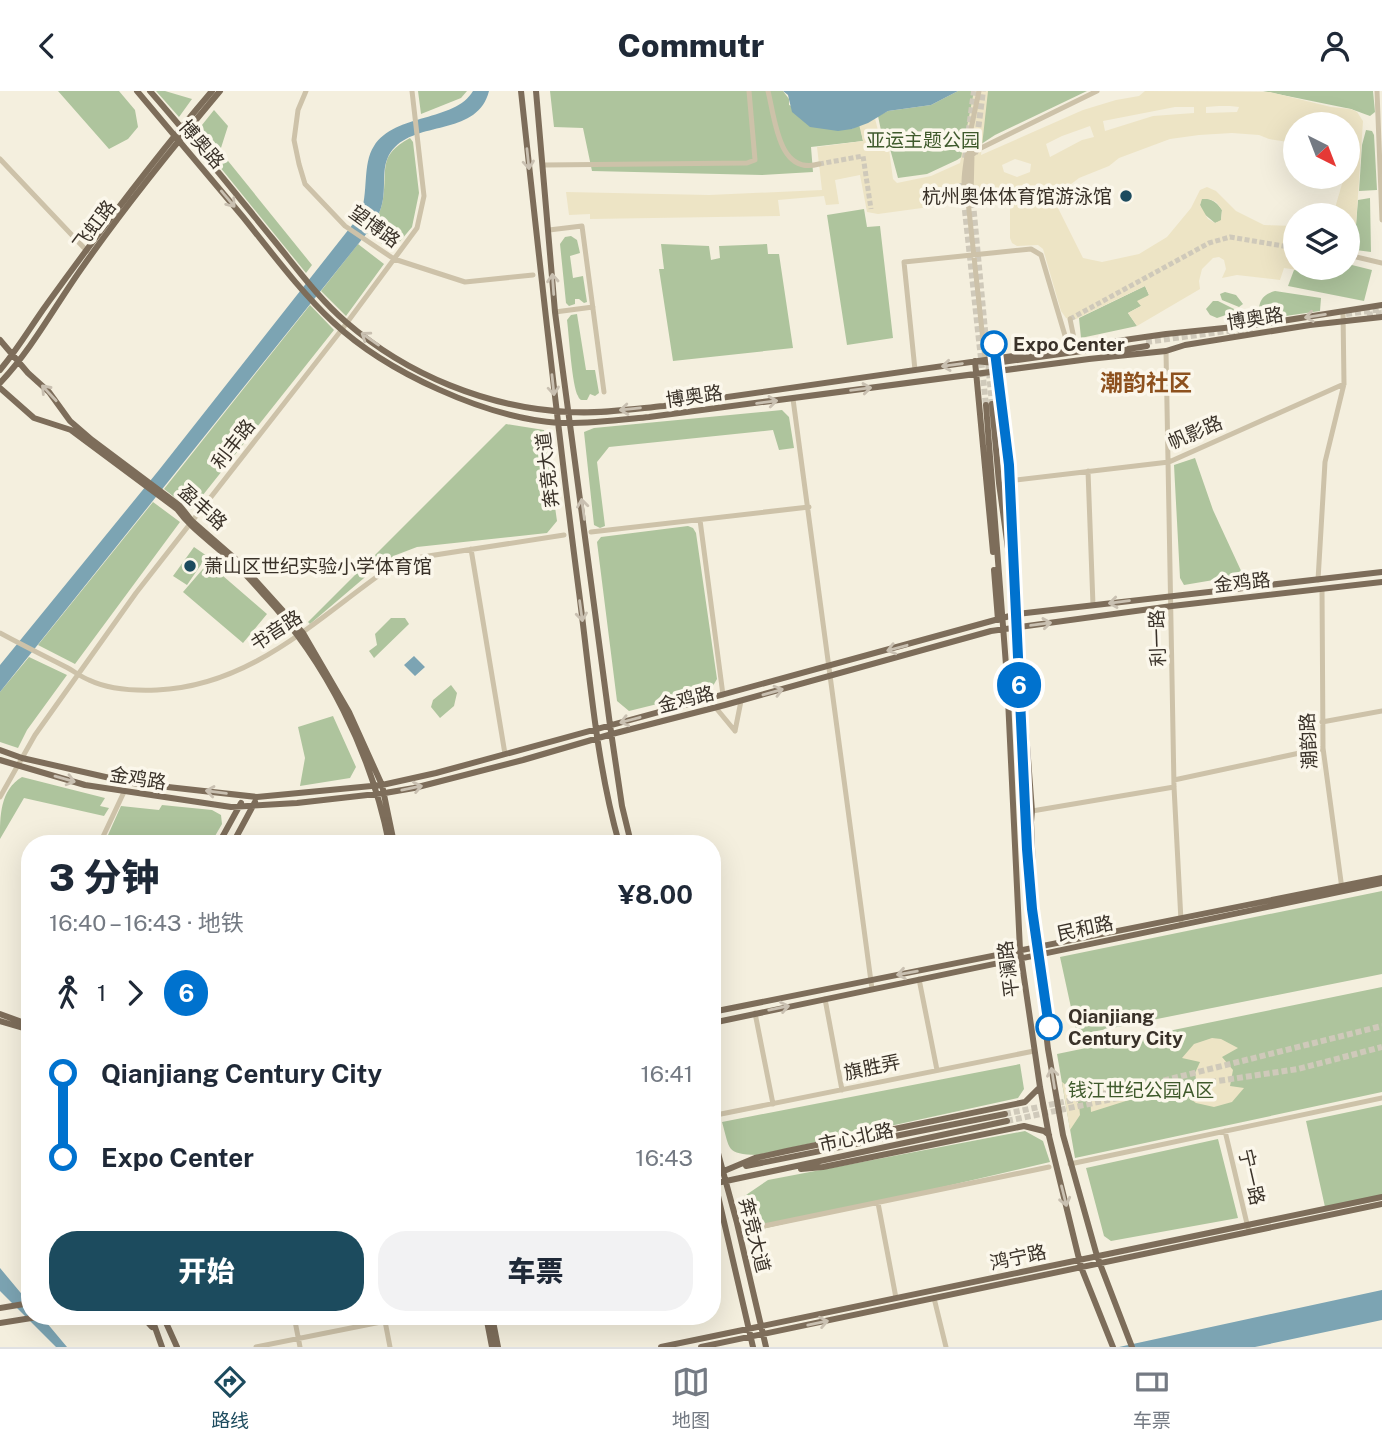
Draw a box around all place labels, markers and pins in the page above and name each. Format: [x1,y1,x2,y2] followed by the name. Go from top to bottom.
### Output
[922,185,1112,207] place label: 杭州奥体体育馆游泳馆
[1118,188,1134,204] marker: 杭州奥体体育馆游泳馆
[981,331,1007,357] marker: Expo Center
[1013,333,1125,355] place label: Expo Center
[204,555,432,577] place label: 萧山区世纪实验小学体育馆
[182,558,198,574] marker: 萧山区世纪实验小学体育馆
[1068,1005,1183,1049] place label: Qianjiang Century City
[1036,1014,1062,1040] marker: Qianjiang Century City

